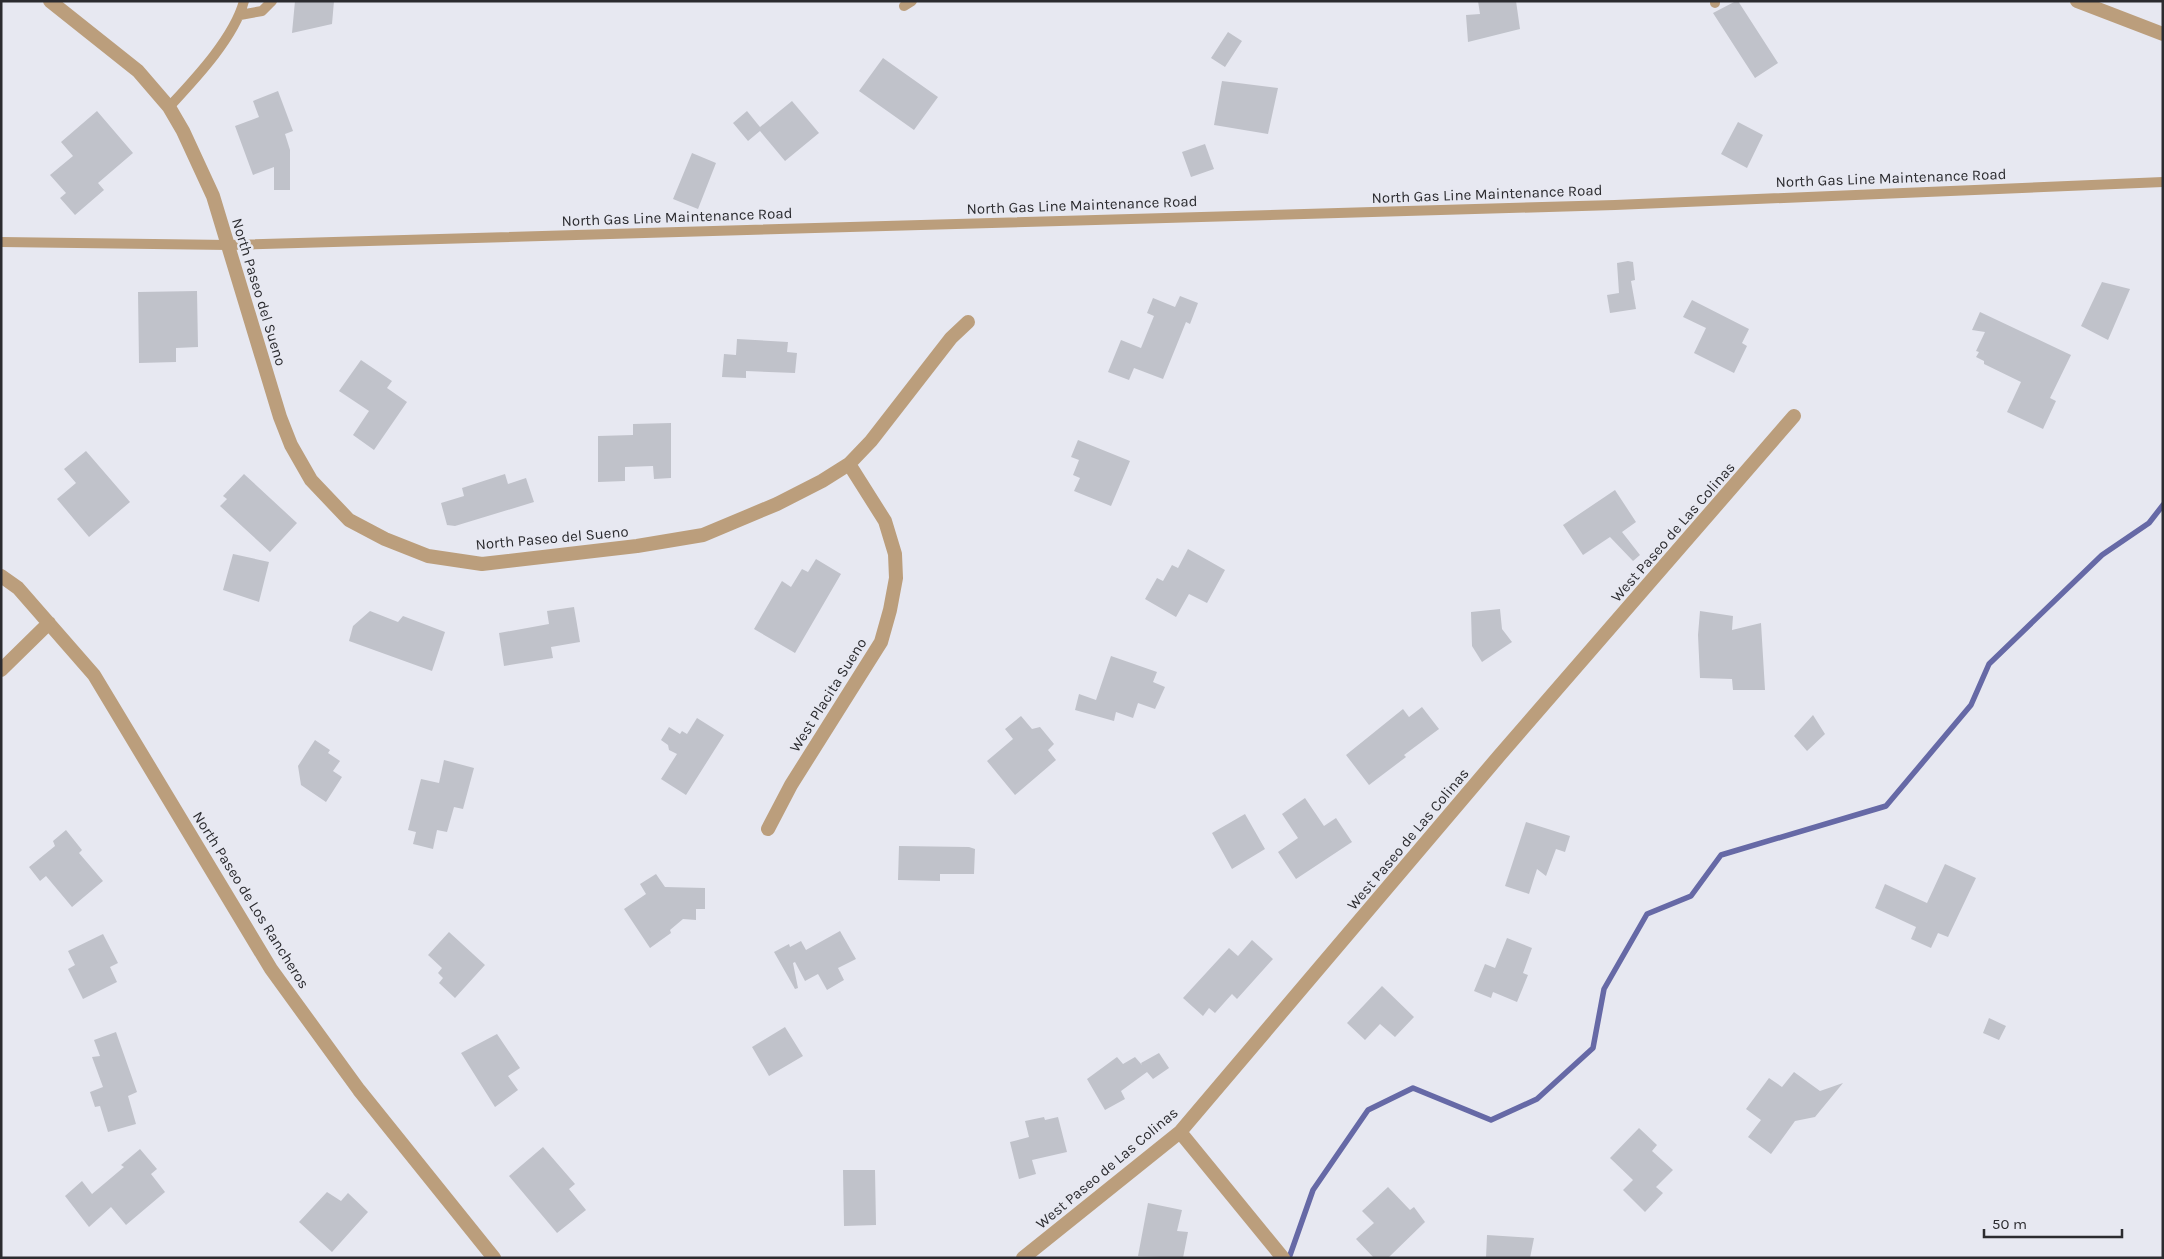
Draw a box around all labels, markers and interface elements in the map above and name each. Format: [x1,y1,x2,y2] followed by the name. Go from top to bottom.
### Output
[1775,165,2007,191] street label: North Gas Line Maintenance Road
[1371,181,1603,207] street label: North Gas Line Maintenance Road
[966,192,1198,218] street label: North Gas Line Maintenance Road
[561,204,793,230] street label: North Gas Line Maintenance Road
[228,216,290,368] street label: North Paseo del Sueno
[1607,458,1739,606] street label: West Paseo de Las Colinas
[475,522,629,554] street label: North Paseo del Sueno
[786,635,870,755] street label: West Placita Sueno
[1343,764,1473,914] street label: West Paseo de Las Colinas
[189,808,313,992] street label: North Paseo de Los Rancheros
[1032,1103,1182,1233] street label: West Paseo de Las Colinas
[1984,1206,2122,1238] scale bar
[1992,1215,2027,1233] text: 50 m

